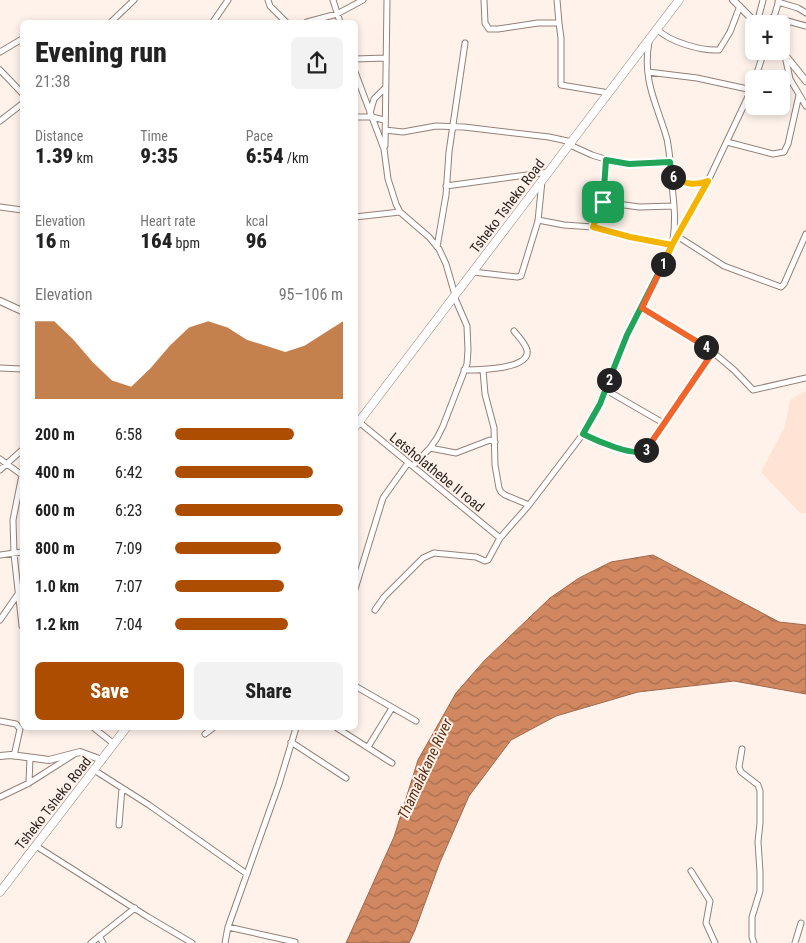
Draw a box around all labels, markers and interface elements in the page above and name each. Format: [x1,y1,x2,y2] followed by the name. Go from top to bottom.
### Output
[745,15,790,115] map controls
[745,15,790,60] button: +
[35,36,167,69] text: Evening run
[291,37,343,89] button: share
[745,70,790,115] button: −
[35,72,70,91] text: 21:38
[35,128,83,144] text: Distance
[140,128,168,144] text: Time
[246,128,273,144] text: Pace
[35,144,73,168] text: 1.39
[140,144,178,168] text: 9:35
[246,144,284,168] text: 6:54
[73,150,93,166] text: km
[284,150,309,166] text: /km
[467,156,547,256] street label: Tsheko Tsheko Road
[660,164,686,190] pin: 6
[670,169,677,185] text: 6
[582,181,624,223] pin
[589,188,617,216] icon: arrive
[35,213,85,229] text: Elevation
[140,213,196,229] text: Heart rate
[246,213,268,229] text: kcal
[35,229,56,253] text: 16
[140,229,172,253] text: 164
[246,229,267,253] text: 96
[56,235,70,251] text: m
[172,235,200,251] text: bpm
[650,252,676,276] pin: 1
[660,256,667,272] text: 1
[35,285,93,304] text: Elevation
[279,285,343,304] text: 95–106 m
[694,334,718,360] pin: 4
[703,339,710,355] text: 4
[596,368,622,392] pin: 2
[606,372,613,388] text: 2
[35,425,75,444] text: 200 m
[115,425,142,444] text: 6:58
[387,429,487,515] street label: Letsholathebe II road
[634,438,658,462] pin: 3
[643,442,650,458] text: 3
[35,463,75,482] text: 400 m
[115,463,142,482] text: 6:42
[35,501,75,520] text: 600 m
[115,501,142,520] text: 6:23
[35,539,75,558] text: 800 m
[115,539,142,558] text: 7:09
[35,577,79,596] text: 1.0 km
[115,577,142,596] text: 7:07
[35,615,79,634] text: 1.2 km
[115,615,142,634] text: 7:04
[35,662,184,720] button: Save
[194,662,343,720] button: Share
[394,715,456,822] water label: Thamalakane River
[12,753,94,853] street label: Tsheko Tsheko Road

